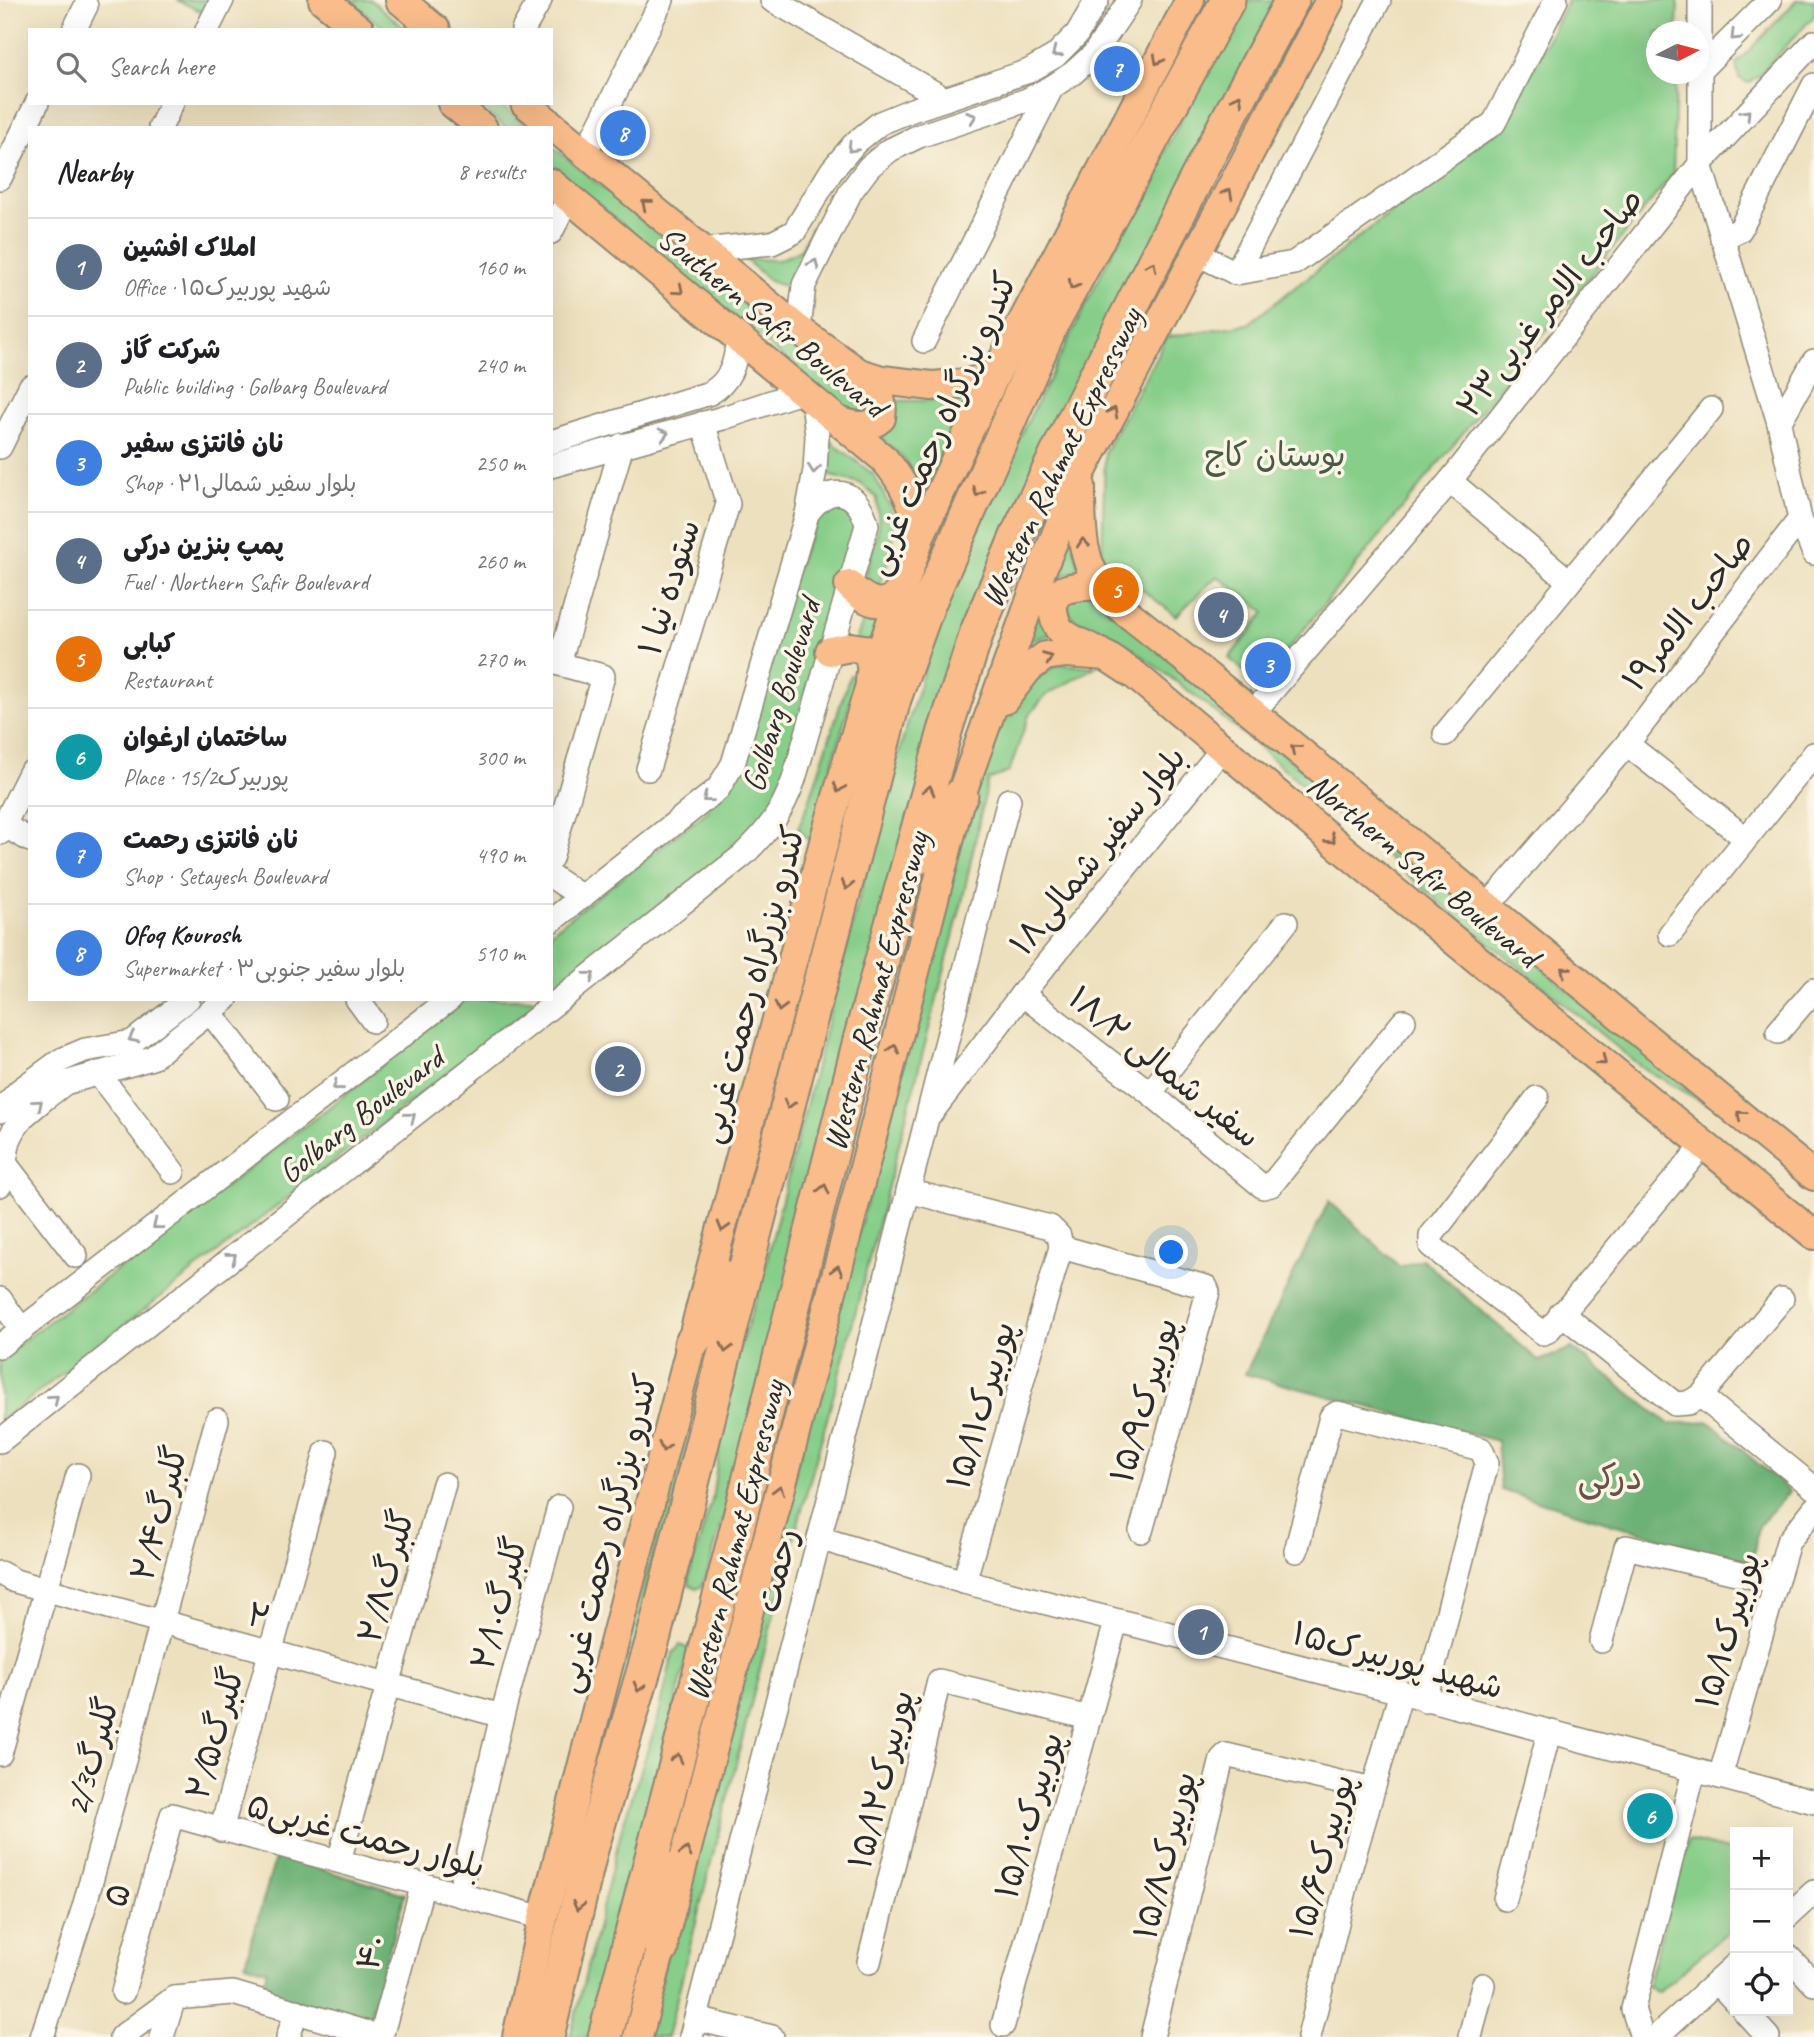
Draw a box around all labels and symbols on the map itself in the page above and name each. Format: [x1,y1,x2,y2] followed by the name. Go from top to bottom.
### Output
[1646,21,1709,84] north arrow
[1730,27,1743,40] one-way arrow
[1094,43,1140,95] pin: 7
[1051,45,1064,57] one-way arrow
[1152,53,1166,65] one-way arrow
[1229,94,1243,106] one-way arrow
[600,107,646,159] pin: 8
[1738,110,1751,123] one-way arrow
[966,111,978,125] one-way arrow
[848,139,861,152] one-way arrow
[1447,180,1652,426] street label: صاحب الامر غربی۲۳
[1220,188,1233,200] one-way arrow
[642,199,654,212] one-way arrow
[650,217,899,430] street label: Southern Safir Boulevard
[806,259,820,271] one-way arrow
[1144,261,1157,273] one-way arrow
[855,265,1027,581] street label: کندرو بزرگراه رحمت غربی
[1068,278,1081,291] one-way arrow
[671,281,683,294] one-way arrow
[970,298,1153,614] street label: Western Rahmat Expressway
[1105,407,1118,419] one-way arrow
[658,428,670,442] one-way arrow
[1204,434,1346,477] park label: بوستان کاج
[807,464,822,475] one-way arrow
[972,485,986,497] one-way arrow
[628,514,709,660] street label: ستوده نیا ۱
[1613,524,1763,699] street label: صاحب الامر۱۹
[1076,537,1091,549] one-way arrow
[1093,564,1139,616] pin: 5
[732,589,832,797] street label: Golbarg Boulevard
[1198,589,1244,641] pin: 4
[1245,639,1291,691] pin: 3
[1041,653,1053,667] one-way arrow
[1000,737,1195,964] street label: بلوار سفیر شمالی۱۸
[1290,744,1303,757] one-way arrow
[1299,763,1552,979] street label: Northern Safir Boulevard
[833,782,848,794] one-way arrow
[920,784,935,796] one-way arrow
[702,790,715,802] one-way arrow
[689,821,815,1148] street label: کندرو بزرگراه رحمت غربی
[813,825,939,1155] street label: Western Rahmat Expressway
[1323,831,1336,843] one-way arrow
[841,878,855,890] one-way arrow
[1561,967,1574,979] one-way arrow
[581,972,594,984] one-way arrow
[1060,977,1269,1157] street label: سفیر شمالی ۱۸/۲
[774,1001,788,1013] one-way arrow
[127,1030,140,1043] one-way arrow
[269,1034,456,1193] street label: Golbarg Boulevard
[595,1043,641,1095] pin: 2
[886,1044,900,1056] one-way arrow
[1594,1052,1606,1065] one-way arrow
[333,1077,345,1090] one-way arrow
[783,1098,797,1110] one-way arrow
[30,1100,42,1113] one-way arrow
[1737,1111,1750,1123] one-way arrow
[403,1112,415,1125] one-way arrow
[816,1183,830,1195] one-way arrow
[153,1217,165,1230] one-way arrow
[716,1221,731,1233] one-way arrow
[1154,1235,1188,1269] your location
[224,1253,237,1266] one-way arrow
[829,1264,843,1276] one-way arrow
[1100,1313,1187,1487] street label: پوربیرک۱۵/۹
[937,1317,1025,1494] street label: پوربیرک۱۵/۱۱
[720,1342,734,1354] one-way arrow
[547,1369,667,1697] street label: کندرو بزرگراه رحمت غربی
[675,1373,796,1704] street label: Western Rahmat Expressway
[46,1395,59,1407] one-way arrow
[121,1441,197,1585] street label: گلبرگ۲/۴
[658,1441,672,1453] one-way arrow
[1578,1455,1642,1500] district label: درکی
[771,1484,785,1496] one-way arrow
[348,1505,424,1647] street label: گلبرگ۲/۸
[746,1524,808,1617] street label: رحمت
[461,1532,537,1674] street label: گلبرگ۲/۱۰
[1686,1548,1770,1713] street label: پوربیرک۱۵/۱
[242,1593,275,1639] street label: ۲
[1178,1606,1224,1658] pin: 1
[1288,1612,1508,1708] street label: شهید پوربیرک۱۵
[176,1662,254,1804] street label: گلبرگ۲/۵
[633,1680,647,1692] one-way arrow
[839,1686,923,1873] street label: پوربیرک۱۵/۱۲
[55,1693,129,1820] street label: 2/3گلبرگ
[985,1727,1073,1903] street label: پوربیرک۱۵/۱۰
[669,1752,684,1764] one-way arrow
[1124,1767,1206,1943] street label: پوربیرک۱۵/۸
[1280,1770,1364,1943] street label: پوربیرک۱۵/۶
[242,1784,489,1888] street label: بلوار رحمت غربی۵
[1627,1790,1673,1842] pin: 6
[678,1847,692,1859] one-way arrow
[94,1879,140,1912] street label: ۵
[572,1900,586,1912] one-way arrow
[346,1930,396,1975] street label: ۴۰

